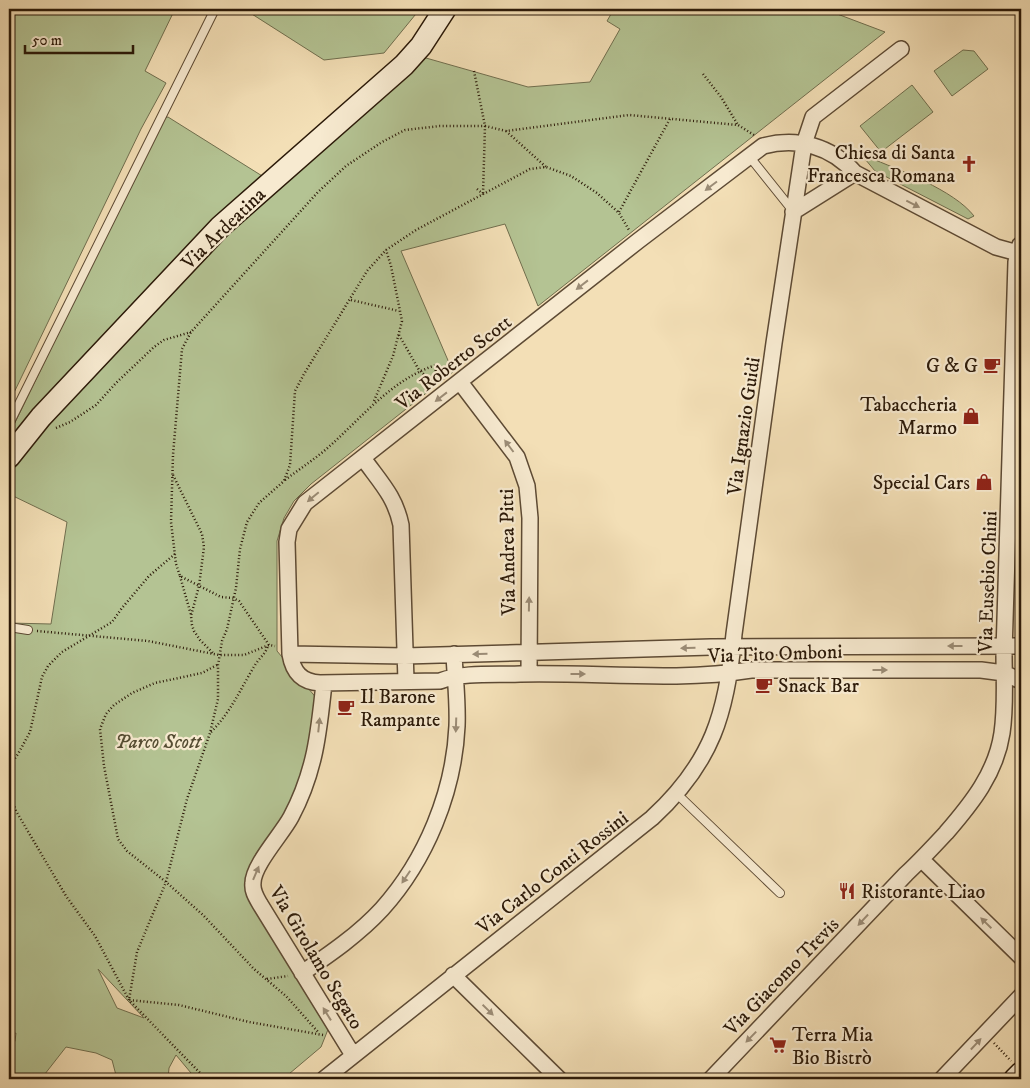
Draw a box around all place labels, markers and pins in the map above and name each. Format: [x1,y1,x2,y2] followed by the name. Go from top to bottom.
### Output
[807,141,956,189] place label: Chiesa di Santa Francesca Romana
[959,154,979,174] church icon: Chiesa di Santa Francesca Romana
[926,354,978,379] place label: G & G
[982,355,1002,375] cafe icon: G & G
[860,393,957,441] place label: Tabaccheria Marmo
[961,406,981,426] shop icon: Tabaccheria Marmo
[873,471,970,496] place label: Special Cars
[974,472,994,492] shop icon: Special Cars
[778,674,859,699] place label: Snack Bar
[754,675,774,695] cafe icon: Snack Bar
[360,685,440,733] place label: Il Barone Rampante
[336,697,356,717] cafe icon: Il Barone Rampante
[861,880,985,905] place label: Ristorante Liao
[837,881,857,901] restaurant icon: Ristorante Liao
[792,1023,874,1071] place label: Terra Mia Bio Bistrò
[768,1035,788,1055] supermarket icon: Terra Mia Bio Bistrò

